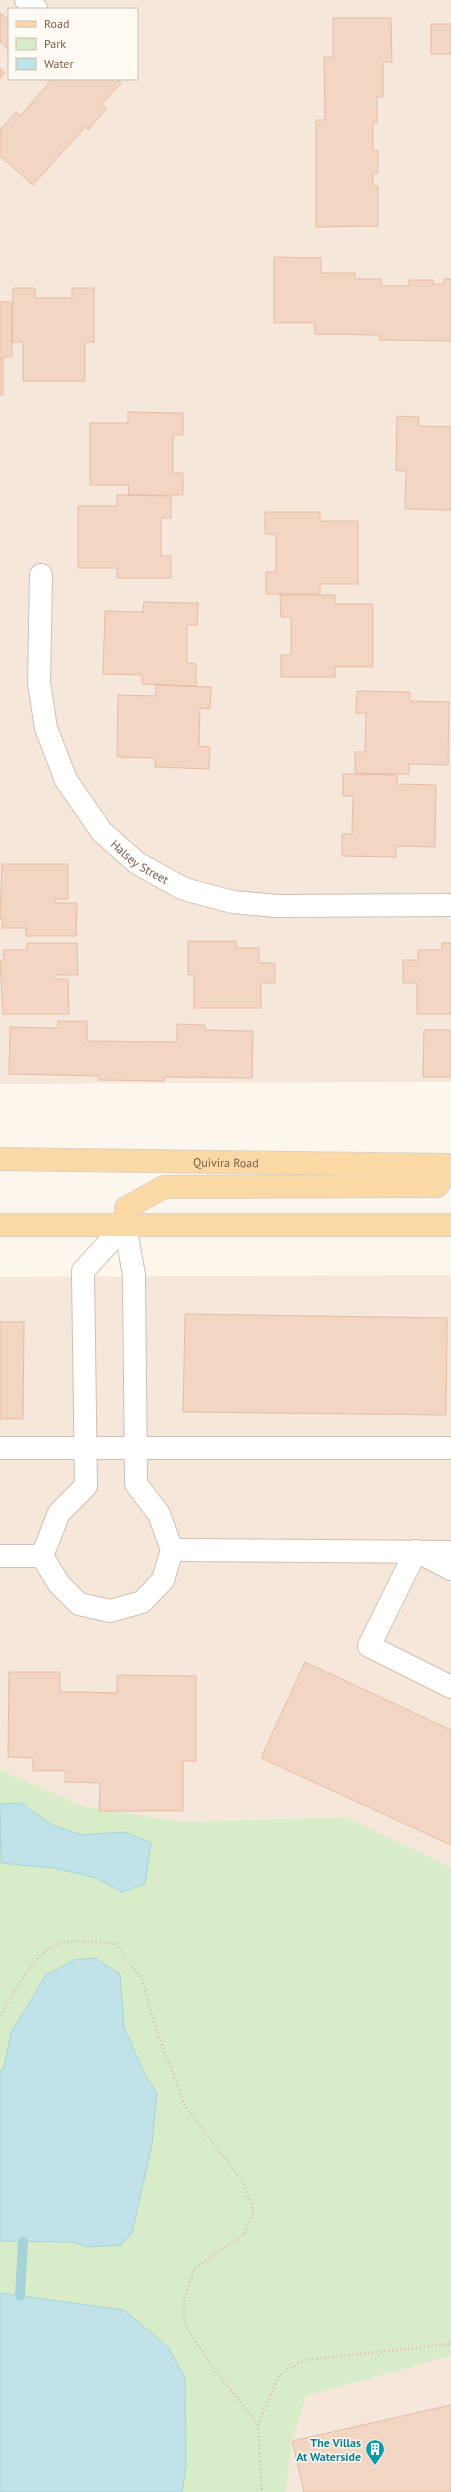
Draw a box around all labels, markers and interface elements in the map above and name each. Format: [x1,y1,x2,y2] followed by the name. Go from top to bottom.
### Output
[8,8,138,80] legend
[44,16,69,31] text: Road
[44,36,66,51] text: Park
[44,56,74,71] text: Water
[108,836,172,887] street label: Halsey Street
[193,1154,259,1170] street label: Quivira Road
[296,2435,361,2464] place label: The Villas At Waterside
[364,2438,386,2466] building icon: The Villas At Waterside

